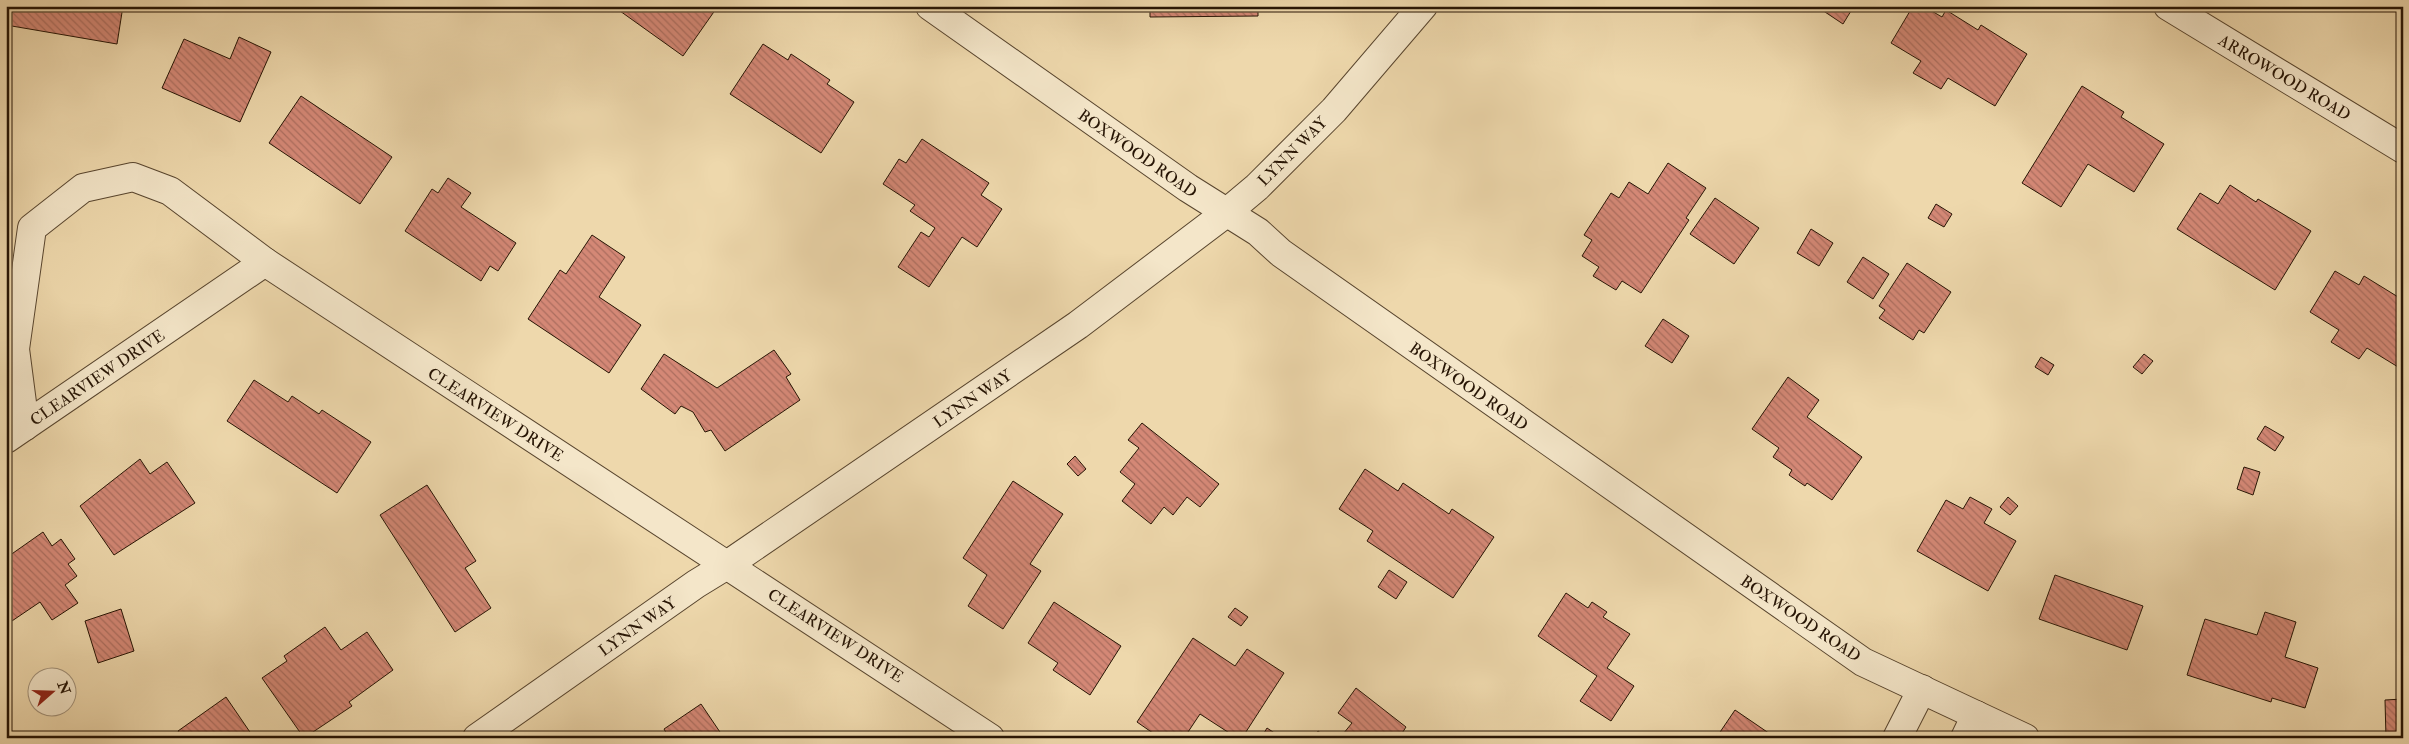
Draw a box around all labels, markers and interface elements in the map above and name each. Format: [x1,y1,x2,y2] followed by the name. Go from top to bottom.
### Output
[2214,30,2354,125] street label: ARROWOOD ROAD
[1074,105,1201,202] street label: BOXWOOD ROAD
[1254,112,1332,191] street label: LYNN WAY
[26,325,169,430] street label: CLEARVIEW DRIVE
[1405,338,1532,435] street label: BOXWOOD ROAD
[424,363,567,466] street label: CLEARVIEW DRIVE
[930,365,1016,432] street label: LYNN WAY
[1736,571,1864,666] street label: BOXWOOD ROAD
[764,584,907,687] street label: CLEARVIEW DRIVE
[595,592,681,661] street label: LYNN WAY
[28,666,78,716] north arrow
[53,678,74,697] text: N

